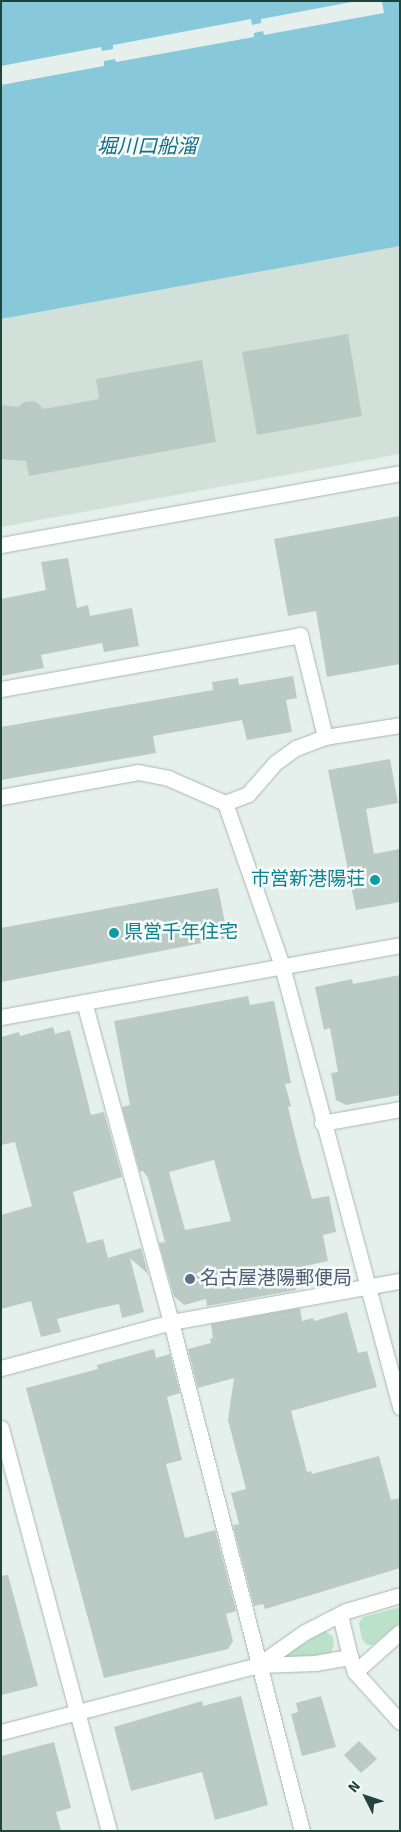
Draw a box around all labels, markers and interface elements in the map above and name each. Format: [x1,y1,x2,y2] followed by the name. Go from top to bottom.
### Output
[97,134,197,158] water label: 堀川口船溜
[251,869,365,891] place label: 市営新港陽荘
[369,874,381,886] marker: 市営新港陽荘
[124,922,238,944] place label: 県営千年住宅
[108,927,120,939] marker: 県営千年住宅
[200,1268,352,1290] place label: 名古屋港陽郵便局
[184,1273,196,1285] marker: 名古屋港陽郵便局
[341,1772,391,1822] north arrow
[345,1778,364,1796] text: N

